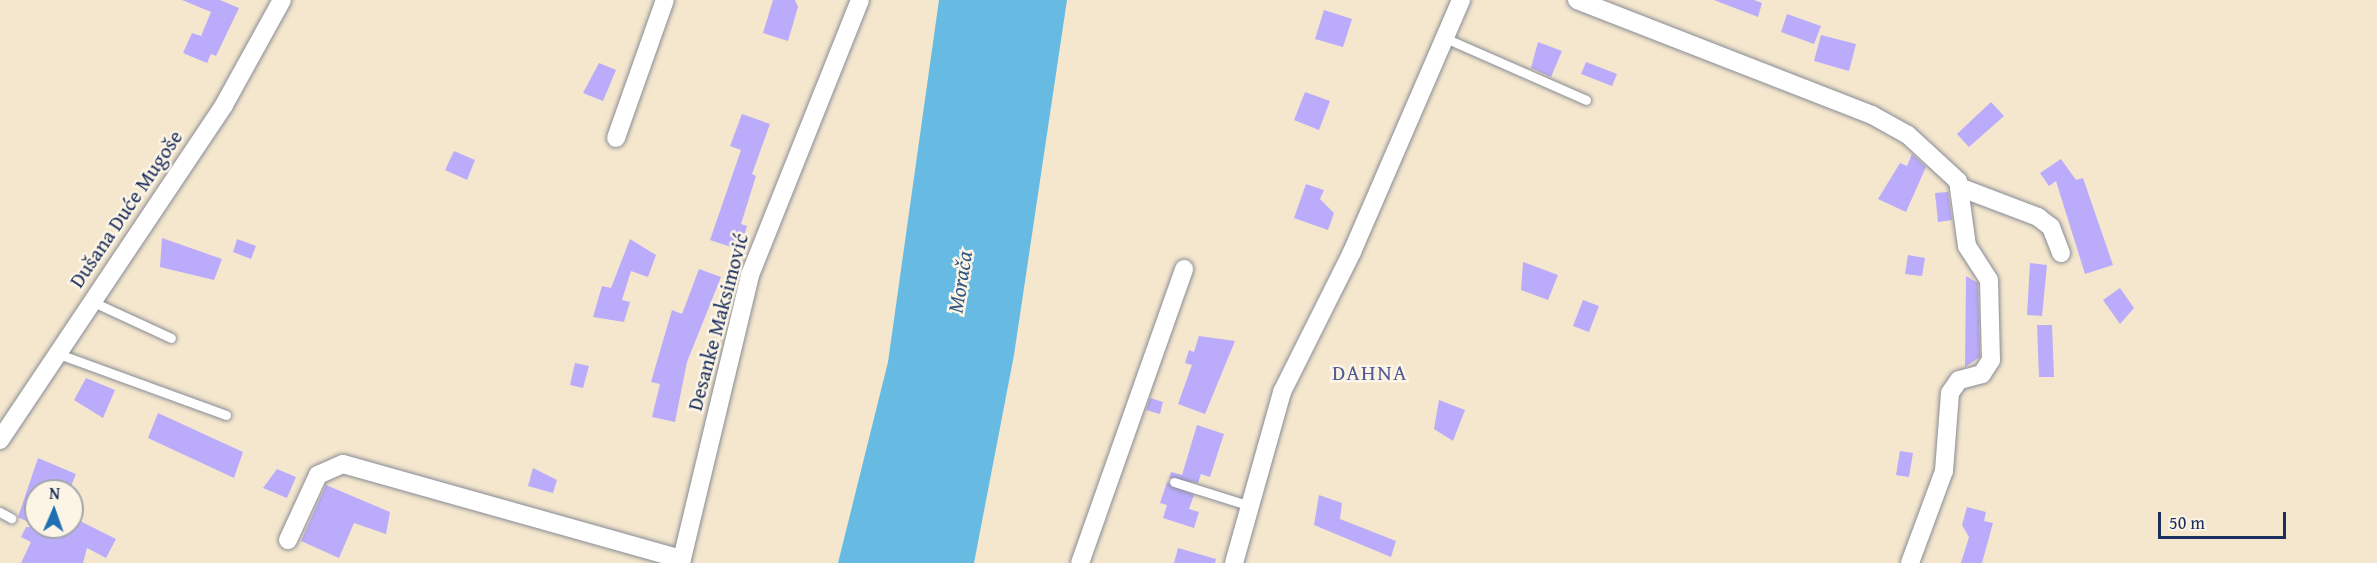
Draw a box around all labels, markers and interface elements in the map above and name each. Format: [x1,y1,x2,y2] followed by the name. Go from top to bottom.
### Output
[64,125,188,293] street label: Dušana Duće Mugoše
[682,231,754,413] street label: Desanke Maksimović
[942,249,978,315] water label: Morača
[1332,360,1408,386] district label: DAHNA
[24,479,84,539] north arrow
[49,481,60,505] text: N
[2161,500,2288,538] scale bar
[2169,509,2205,536] text: 50 m

